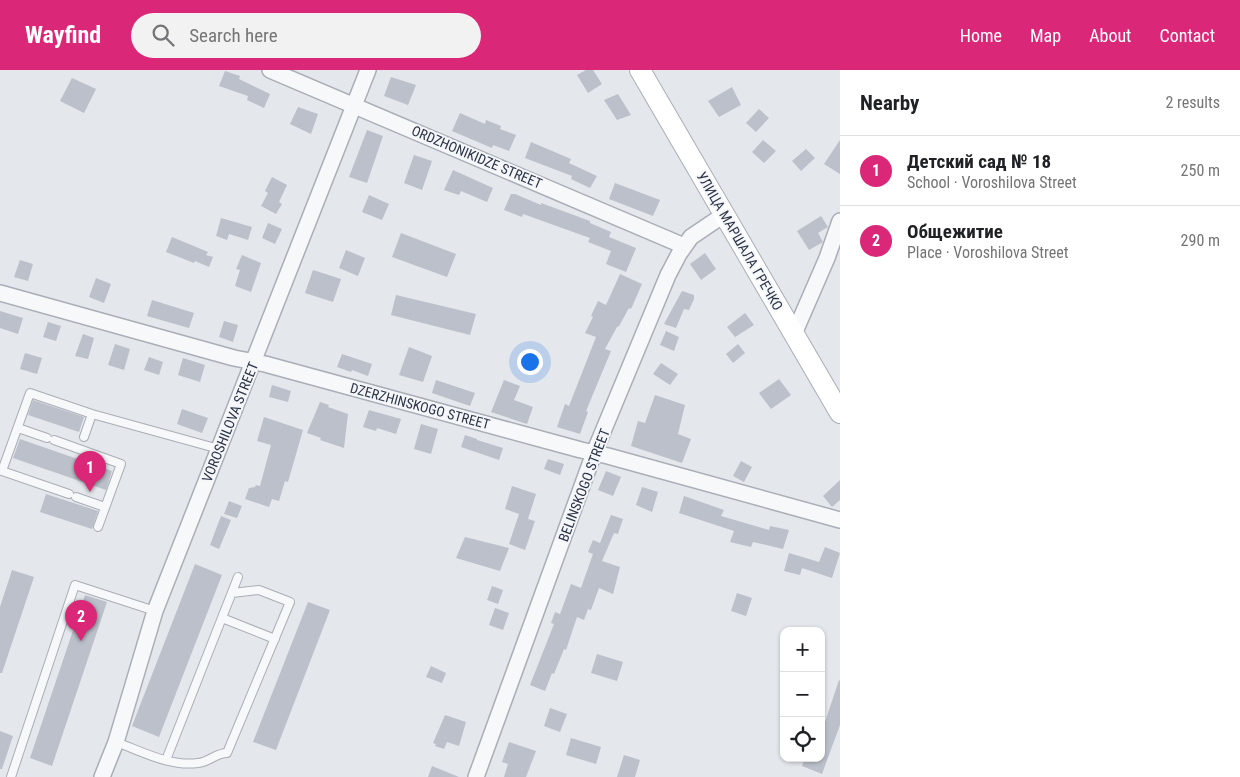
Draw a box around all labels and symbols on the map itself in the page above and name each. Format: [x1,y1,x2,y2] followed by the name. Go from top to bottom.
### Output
[409,122,545,192] street label: ORDZHONIKIDZE STREET
[694,169,786,313] street label: УЛИЦА МАРШАЛА ГРЕЧКО
[517,349,543,375] your location
[199,360,261,484] street label: VOROSHILOVA STREET
[348,380,492,432] street label: DZERZHINSKOGO STREET
[555,426,613,544] street label: BELINSKOGO STREET
[74,451,106,492] pin: 1
[65,600,97,641] pin: 2

